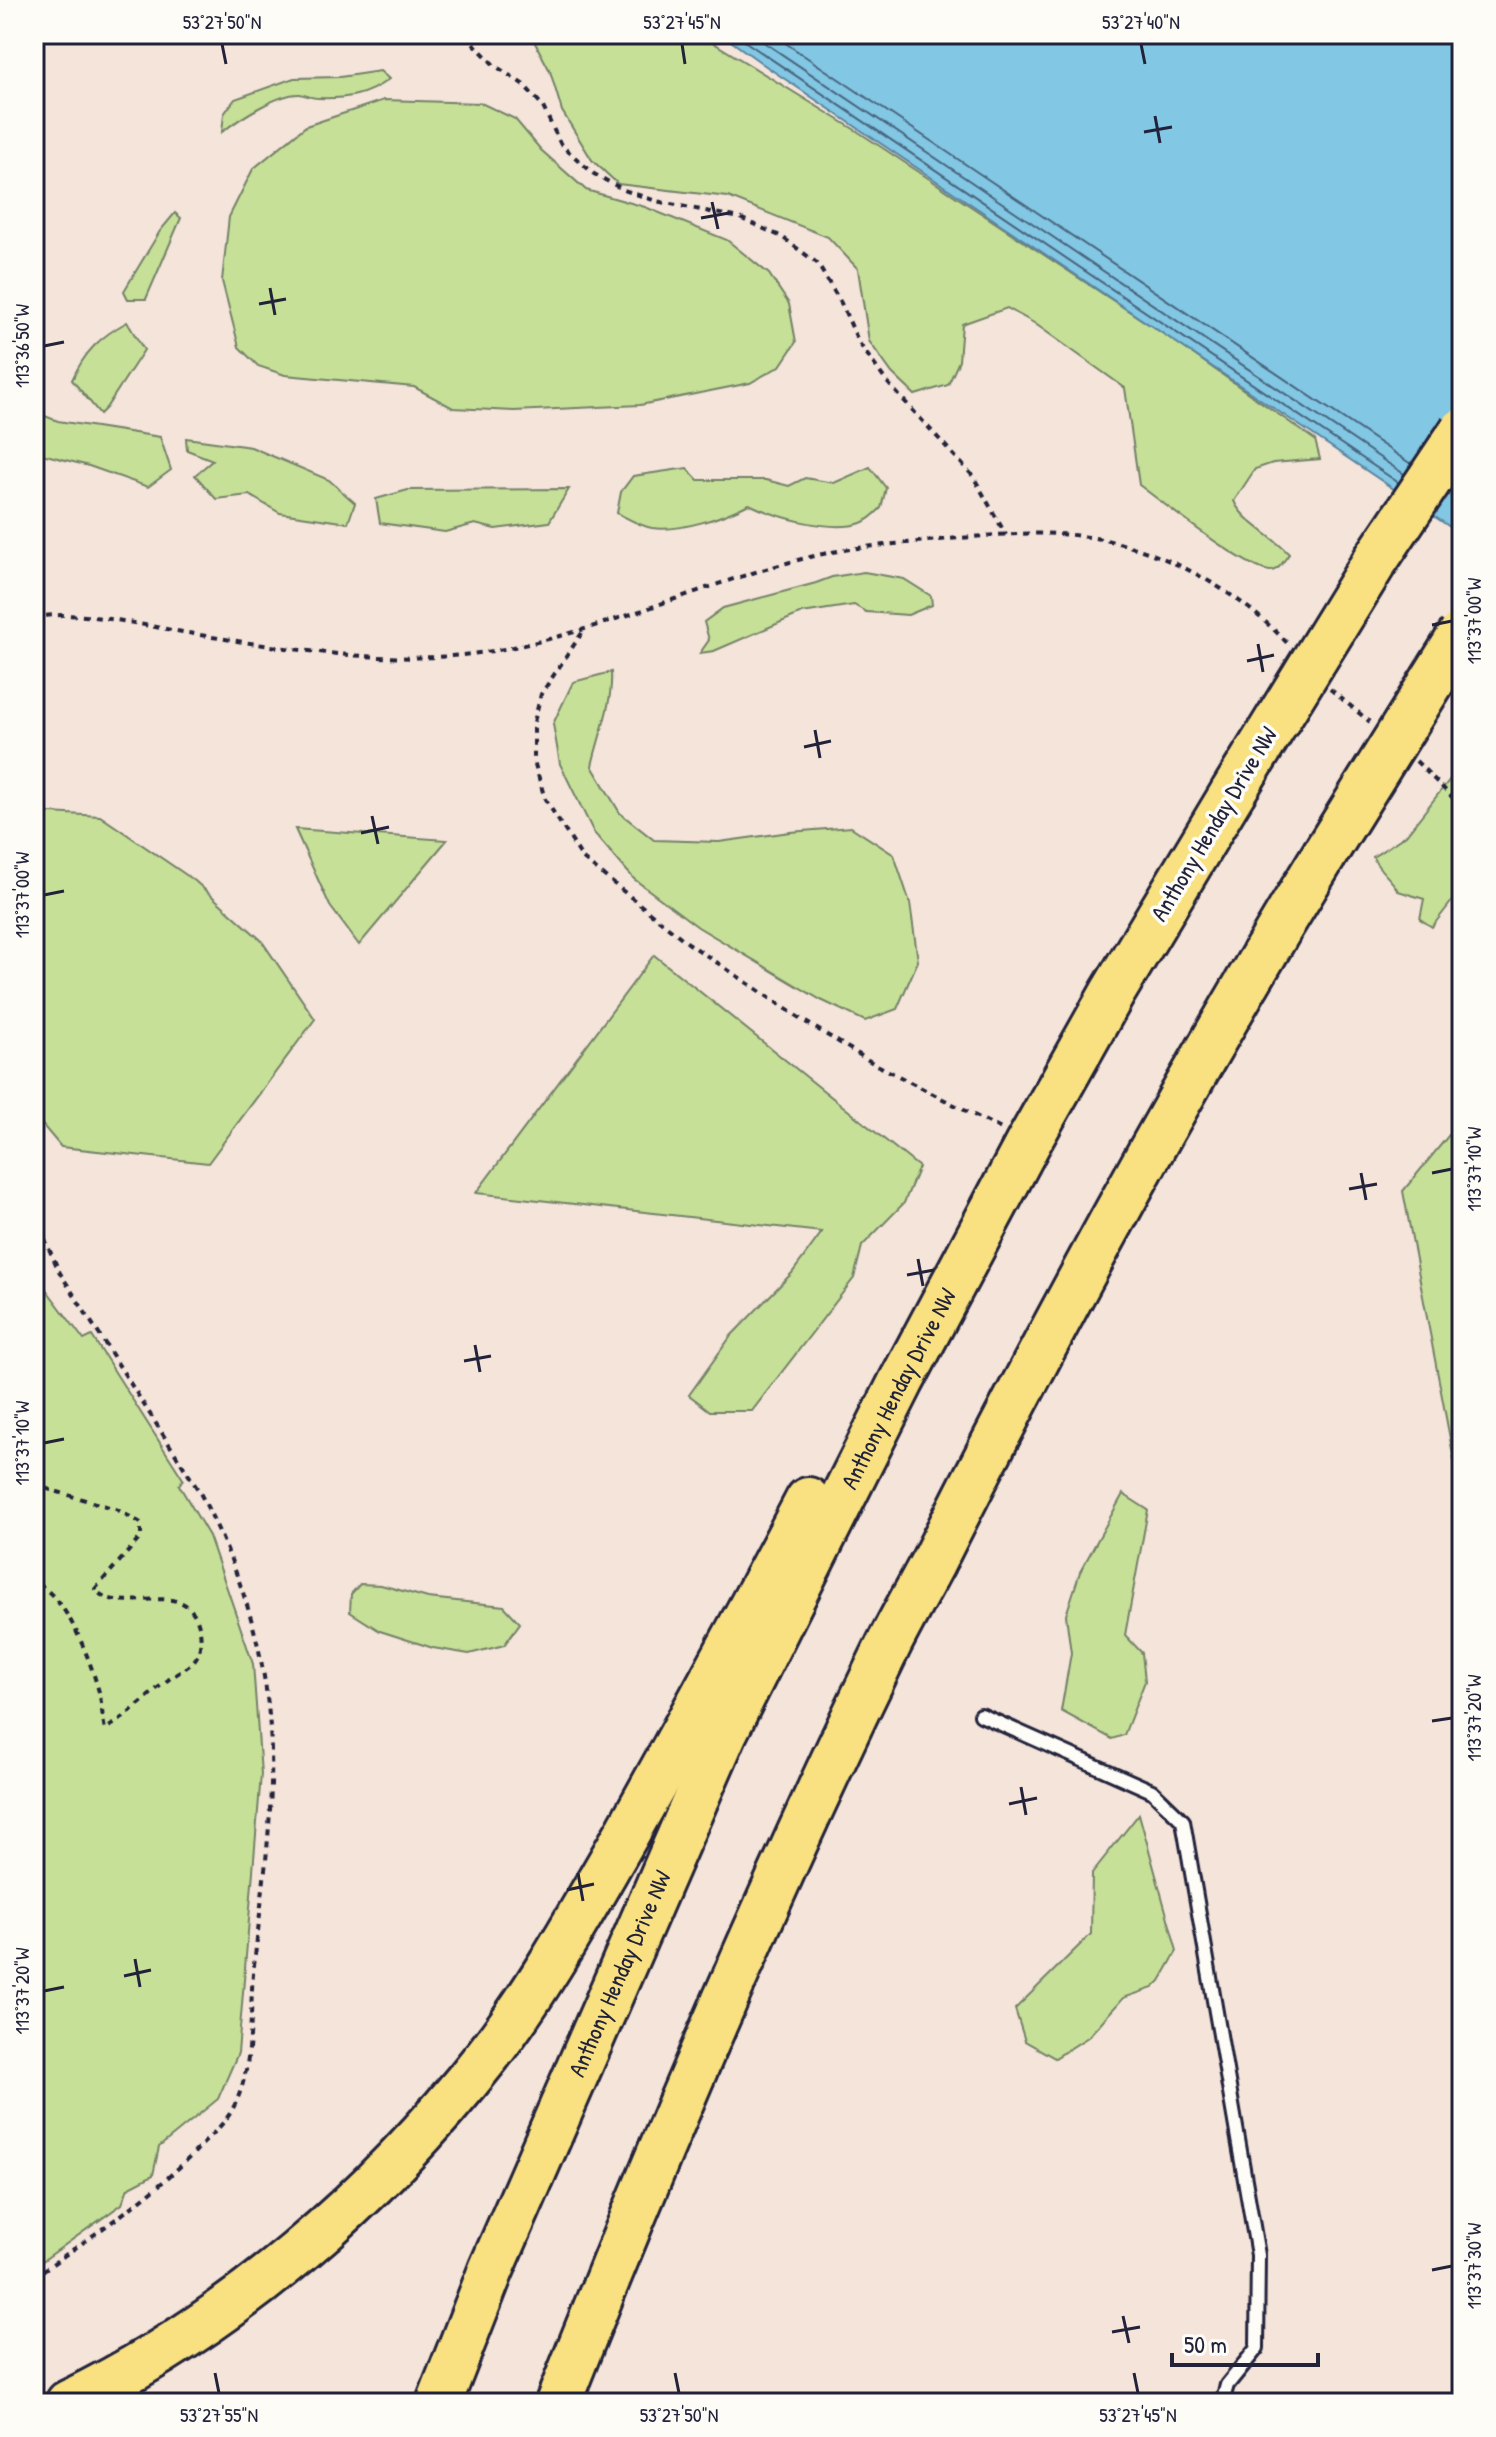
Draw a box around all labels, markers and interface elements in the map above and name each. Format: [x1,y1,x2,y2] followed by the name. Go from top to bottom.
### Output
[183,8,261,35] text: 53°27'50"N
[643,8,721,35] text: 53°27'45"N
[1102,8,1180,35] text: 53°27'40"N
[8,303,35,388] text: 113°36'50"W
[1460,577,1487,664] text: 113°37'00"W
[1142,720,1284,927] street label: Anthony Henday Drive NW
[8,851,35,938] text: 113°37'00"W
[1460,1126,1487,1211] text: 113°37'10"W
[833,1282,963,1494] street label: Anthony Henday Drive NW
[8,1400,35,1485] text: 113°37'10"W
[1460,1674,1487,1761] text: 113°37'20"W
[560,1865,678,2081] street label: Anthony Henday Drive NW
[8,1947,35,2034] text: 113°37'20"W
[1460,2222,1487,2309] text: 113°37'30"W
[1172,2317,1318,2367] scale bar
[1184,2328,1227,2360] text: 50 m
[180,2401,258,2428] text: 53°27'55"N
[640,2401,718,2428] text: 53°27'50"N
[1099,2401,1177,2428] text: 53°27'45"N

